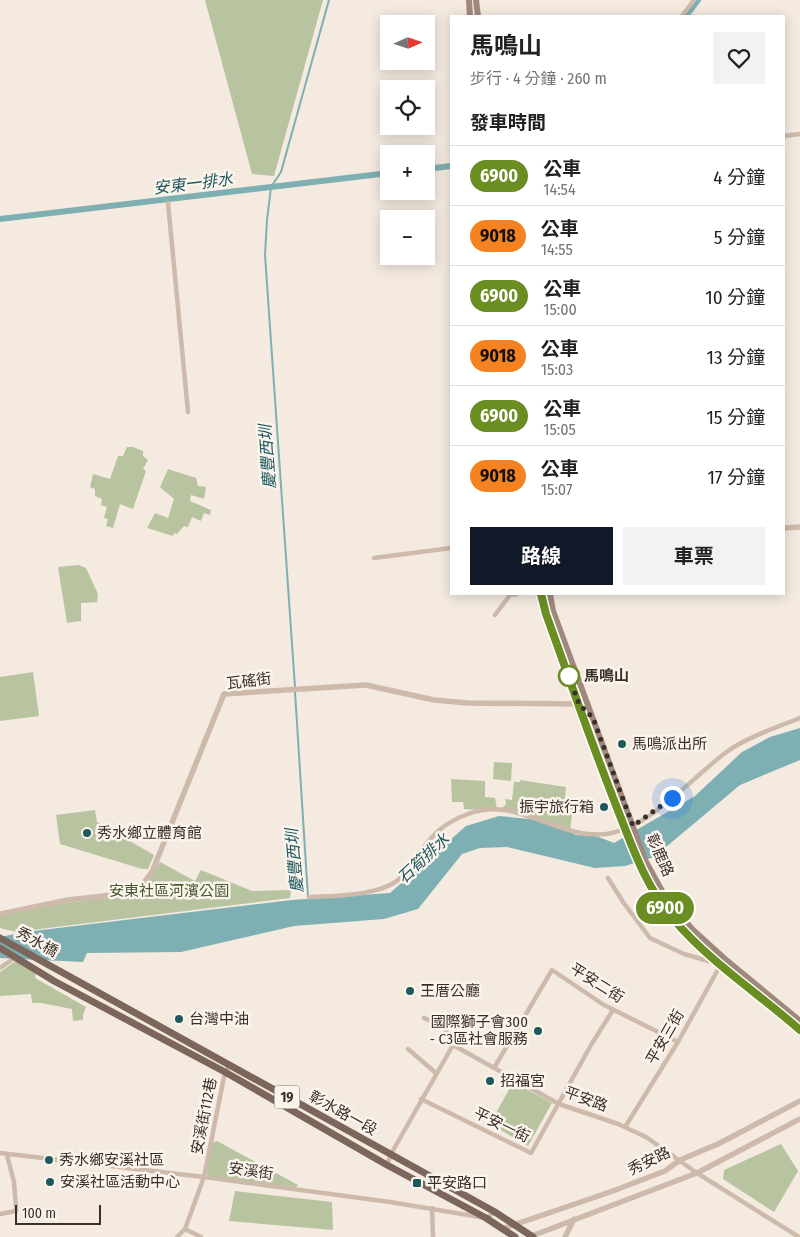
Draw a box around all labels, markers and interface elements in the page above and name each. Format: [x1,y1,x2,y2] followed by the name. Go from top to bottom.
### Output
[380,15,435,70] north arrow
[380,15,435,265] map controls
[470,32,542,60] text: 馬鳴山
[713,32,765,84] button: heart
[470,69,607,88] text: 步行 · 4 分鐘 · 260 m
[380,80,435,135] button: locate
[470,111,546,134] text: 發車時間
[380,145,435,200] button: +
[543,157,581,180] text: 公車
[480,165,518,187] text: 6900
[713,166,765,189] text: 4 分鐘
[152,169,235,198] water label: 安東一排水
[543,180,576,199] text: 14:54
[380,210,435,265] button: −
[541,217,579,240] text: 公車
[480,225,516,247] text: 9018
[714,226,765,249] text: 5 分鐘
[541,240,573,259] text: 14:55
[543,277,581,300] text: 公車
[480,285,518,307] text: 6900
[705,286,765,309] text: 10 分鐘
[543,300,577,319] text: 15:00
[541,337,579,360] text: 公車
[480,345,516,367] text: 9018
[707,346,765,369] text: 13 分鐘
[541,360,573,379] text: 15:03
[543,397,581,420] text: 公車
[480,405,518,427] text: 6900
[706,406,765,429] text: 15 分鐘
[543,420,576,439] text: 15:05
[256,422,279,490] water label: 慶豐西圳
[541,457,579,480] text: 公車
[480,465,516,487] text: 9018
[707,466,765,489] text: 17 分鐘
[541,480,572,499] text: 15:07
[470,527,613,585] button: 路線
[623,527,765,585] button: 車票
[558,665,580,687] marker: 馬鳴山
[584,667,629,685] place label: 馬鳴山
[226,669,272,693] street label: 瓦磘街
[632,735,707,753] place label: 馬鳴派出所
[616,738,628,750] marker: 馬鳴派出所
[660,786,685,811] your location
[519,798,594,816] place label: 振宇旅行箱
[598,801,610,813] marker: 振宇旅行箱
[97,824,202,842] place label: 秀水鄉立體育館
[282,826,307,894] water label: 慶豐西圳
[81,827,93,839] marker: 秀水鄉立體育館
[393,829,454,887] water label: 石筍排水
[643,831,677,879] street label: 彰鹿路
[109,882,229,900] park label: 安東社區河濱公園
[630,892,700,924] line badge: 6900
[646,897,684,919] text: 6900
[13,923,61,961] street label: 秀水橋
[567,959,627,1007] street label: 平安二街
[420,982,480,1000] place label: 王厝公廳
[404,985,416,997] marker: 王厝公廳
[642,1007,688,1067] street label: 平安三街
[189,1010,249,1028] place label: 台灣中油
[173,1013,185,1025] marker: 台灣中油
[430,1013,528,1048] place label: 國際獅子會300 - C3區社會服務
[532,1025,544,1037] marker: 國際獅子會300 - C3區社會服務
[500,1072,545,1090] place label: 招福宮
[484,1075,496,1087] marker: 招福宮
[188,1076,220,1156] street label: 安溪街112巷
[562,1083,610,1115] street label: 平安路
[274,1086,300,1108] road number: 19
[306,1087,380,1139] street label: 彰水路一段
[471,1104,533,1146] street label: 平安一街
[625,1143,673,1179] street label: 秀安路
[59,1151,164,1169] place label: 秀水鄉安溪社區
[43,1154,55,1166] marker: 秀水鄉安溪社區
[227,1159,275,1183] street label: 安溪街
[60,1173,180,1191] place label: 安溪社區活動中心
[427,1174,487,1192] place label: 平安路口
[44,1176,56,1188] marker: 安溪社區活動中心
[411,1177,423,1189] marker: 平安路口
[15,1202,101,1225] scale bar
[22,1205,56,1222] text: 100 m

